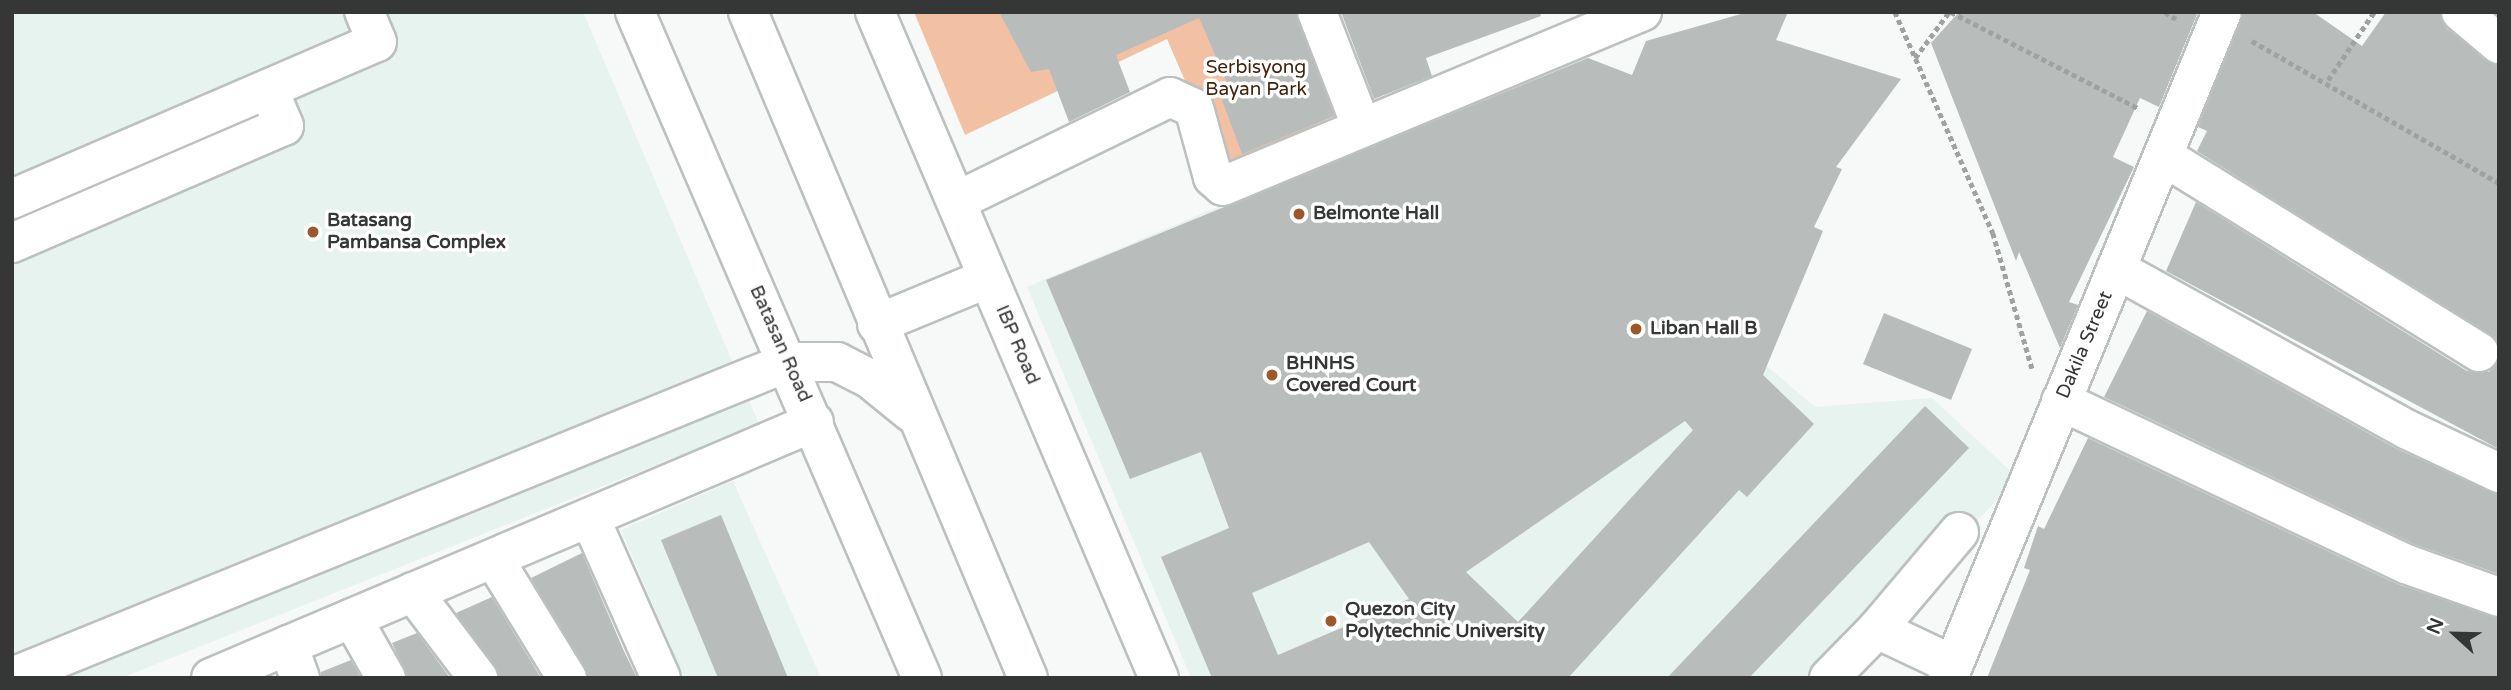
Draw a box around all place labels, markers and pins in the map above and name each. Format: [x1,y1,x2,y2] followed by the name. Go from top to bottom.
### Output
[1313,203,1439,225] place label: Belmonte Hall
[1291,206,1307,222] marker: Belmonte Hall
[327,210,506,254] place label: Batasang Pambansa Complex
[305,224,321,240] marker: Batasang Pambansa Complex
[1650,318,1757,340] place label: Liban Hall B
[1628,321,1644,337] marker: Liban Hall B
[1286,353,1416,397] place label: BHNHS Covered Court
[1264,367,1280,383] marker: BHNHS Covered Court
[1345,599,1545,643] place label: Quezon City Polytechnic University
[1323,613,1339,629] marker: Quezon City Polytechnic University

